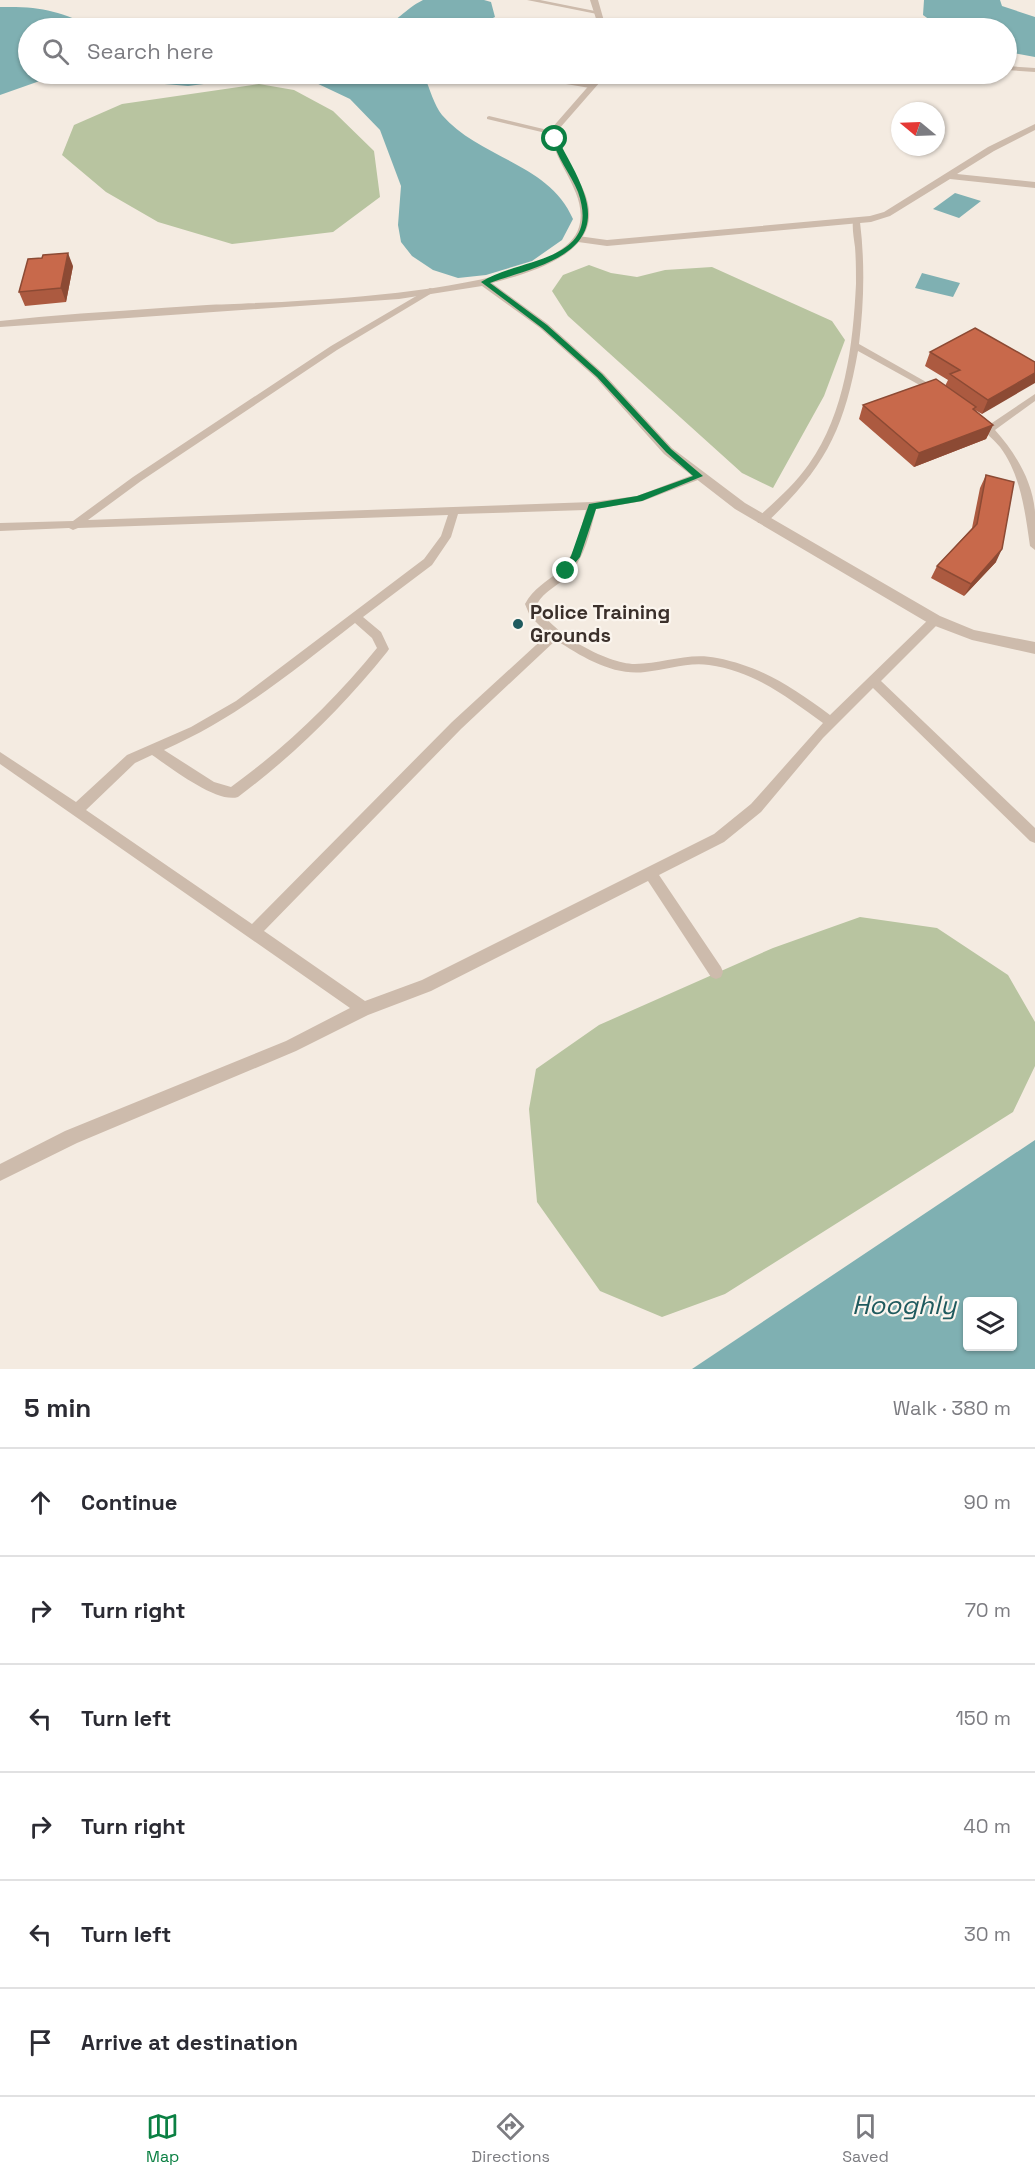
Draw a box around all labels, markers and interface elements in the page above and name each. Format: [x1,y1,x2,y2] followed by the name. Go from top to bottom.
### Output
[18,18,1017,84] search box
[39,35,72,68] icon: search
[87,37,214,65] text: Search here
[891,102,945,156] north arrow
[541,125,567,151] route start
[552,557,578,583] route end
[530,599,670,648] place label: Police Training Grounds
[511,617,525,631] marker: Police Training Grounds
[852,1288,957,1322] water label: Hooghly
[963,1297,1017,1351] map controls
[963,1297,1017,1351] button: layers
[24,1391,91,1425] text: 5 min
[893,1395,1011,1421] text: Walk · 380 m
[24,1486,57,1519] icon: ahead
[81,1488,177,1516] text: Continue
[964,1489,1011,1515] text: 90 m
[24,1594,57,1627] icon: right
[81,1596,186,1624] text: Turn right
[965,1597,1011,1623] text: 70 m
[24,1702,57,1735] icon: left
[81,1704,171,1732] text: Turn left
[956,1705,1011,1731] text: 150 m
[24,1810,57,1843] icon: right
[81,1812,186,1840] text: Turn right
[963,1813,1011,1839] text: 40 m
[24,1918,57,1951] icon: left
[81,1920,171,1948] text: Turn left
[964,1921,1011,1947] text: 30 m
[24,2026,57,2059] icon: arrive
[81,2028,298,2056] text: Arrive at destination
[146,2110,179,2167] tab: Map
[472,2110,550,2167] tab: Directions
[842,2110,889,2167] tab: Saved

